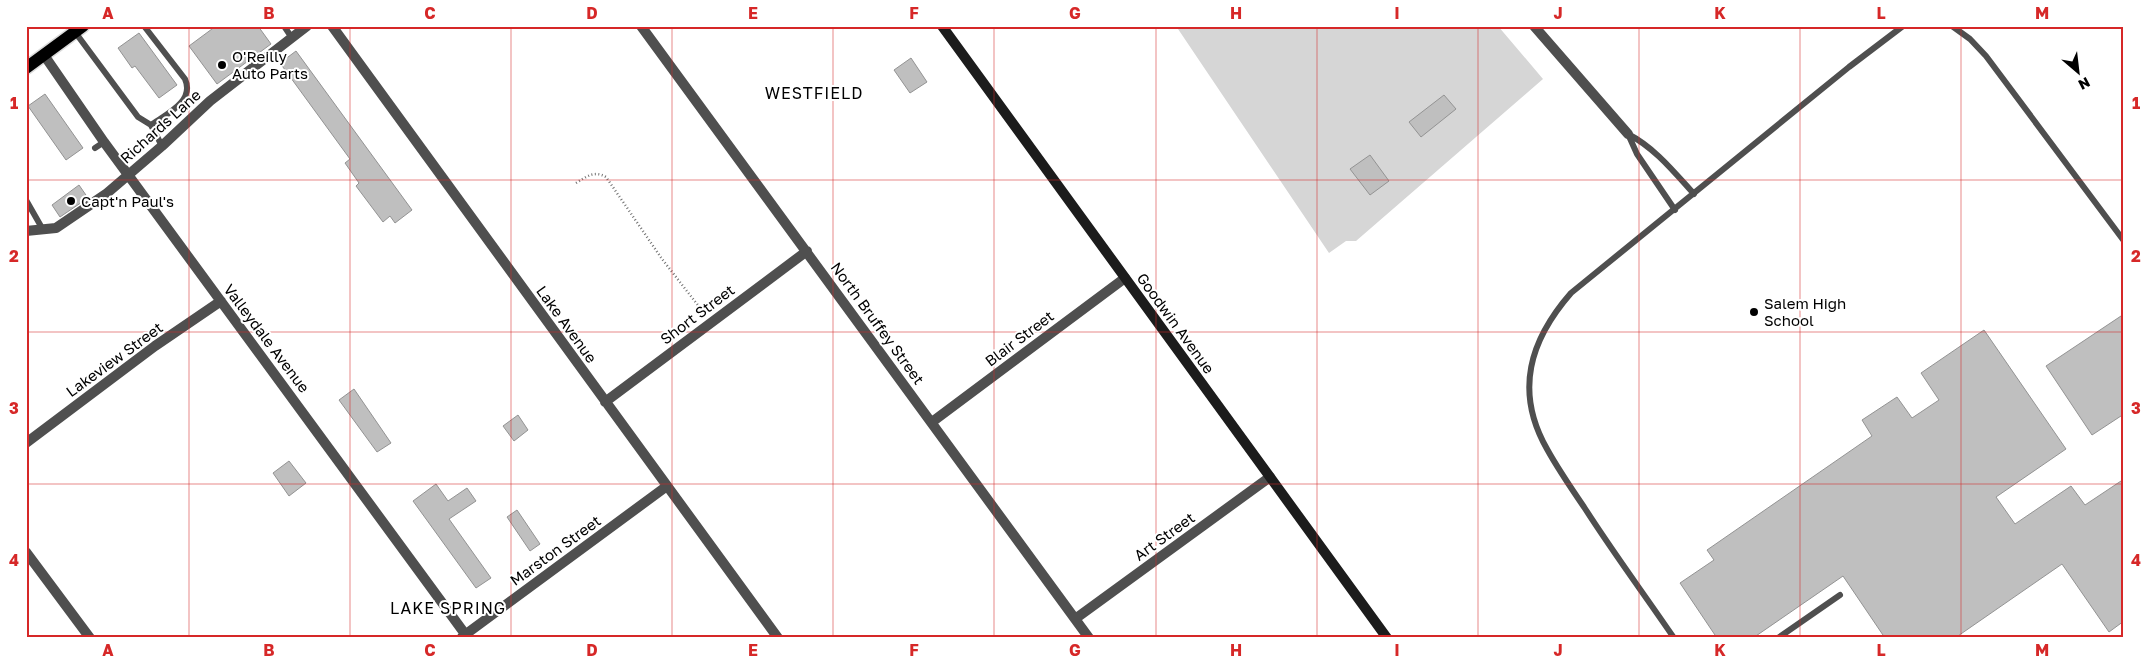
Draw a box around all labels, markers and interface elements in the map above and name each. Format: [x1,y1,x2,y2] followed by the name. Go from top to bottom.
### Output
[102,3,114,23] text: A
[263,3,275,23] text: B
[424,3,436,23] text: C
[586,3,598,23] text: D
[748,3,758,23] text: E
[909,3,919,23] text: F
[1069,3,1081,23] text: G
[1230,3,1242,23] text: H
[1394,3,1400,23] text: I
[1553,3,1563,23] text: J
[1714,3,1726,23] text: K
[1876,3,1886,23] text: L
[2035,3,2049,23] text: M
[232,47,308,82] place label: O'Reilly Auto Parts
[2052,48,2102,98] north arrow
[216,59,228,71] marker: O'Reilly Auto Parts
[2076,74,2093,94] text: N
[765,83,863,103] district label: WESTFIELD
[116,85,204,167] street label: Richards Lane
[10,93,18,113] text: 1
[2132,93,2140,113] text: 1
[81,192,174,210] place label: Capt'n Paul's
[65,195,77,207] marker: Capt'n Paul's
[9,246,19,266] text: 2
[2131,246,2141,266] text: 2
[828,258,928,388] street label: North Bruffey Street
[1133,269,1219,377] street label: Goodwin Avenue
[220,280,314,396] street label: Valleydale Avenue
[656,280,738,348] street label: Short Street
[533,282,601,366] street label: Lake Avenue
[1764,294,1846,329] place label: Salem High School
[981,306,1057,370] street label: Blair Street
[1748,306,1760,318] marker: Salem High School
[62,318,166,400] street label: Lakeview Street
[9,398,19,418] text: 3
[2131,398,2141,418] text: 3
[1130,508,1198,564] street label: Art Street
[506,511,604,589] street label: Marston Street
[9,550,19,570] text: 4
[2131,550,2141,570] text: 4
[390,598,506,618] district label: LAKE SPRING
[102,640,114,660] text: A
[263,640,275,660] text: B
[424,640,436,660] text: C
[586,640,598,660] text: D
[748,640,758,660] text: E
[909,640,919,660] text: F
[1069,640,1081,660] text: G
[1230,640,1242,660] text: H
[1394,640,1400,660] text: I
[1553,640,1563,660] text: J
[1714,640,1726,660] text: K
[1876,640,1886,660] text: L
[2035,640,2049,660] text: M

